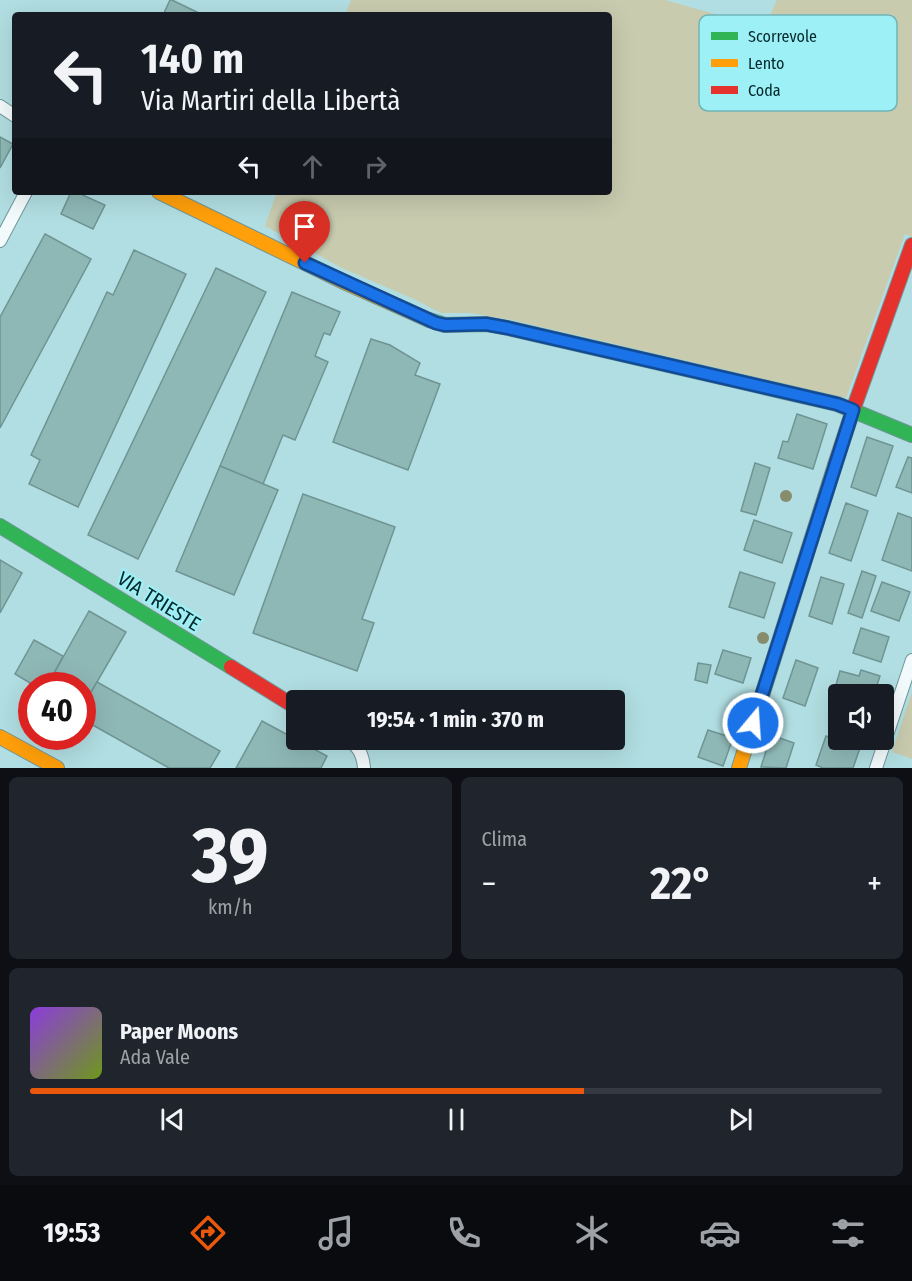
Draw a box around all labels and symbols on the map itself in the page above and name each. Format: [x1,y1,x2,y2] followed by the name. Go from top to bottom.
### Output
[699,15,897,111] legend
[748,27,817,46] text: Scorrevole
[748,54,784,73] text: Lento
[748,81,781,100] text: Coda
[279,201,330,263] pin
[113,566,205,636] street label: VIA TRIESTE
[18,672,96,750] speed limit sign: 40
[721,691,785,755] position arrow

